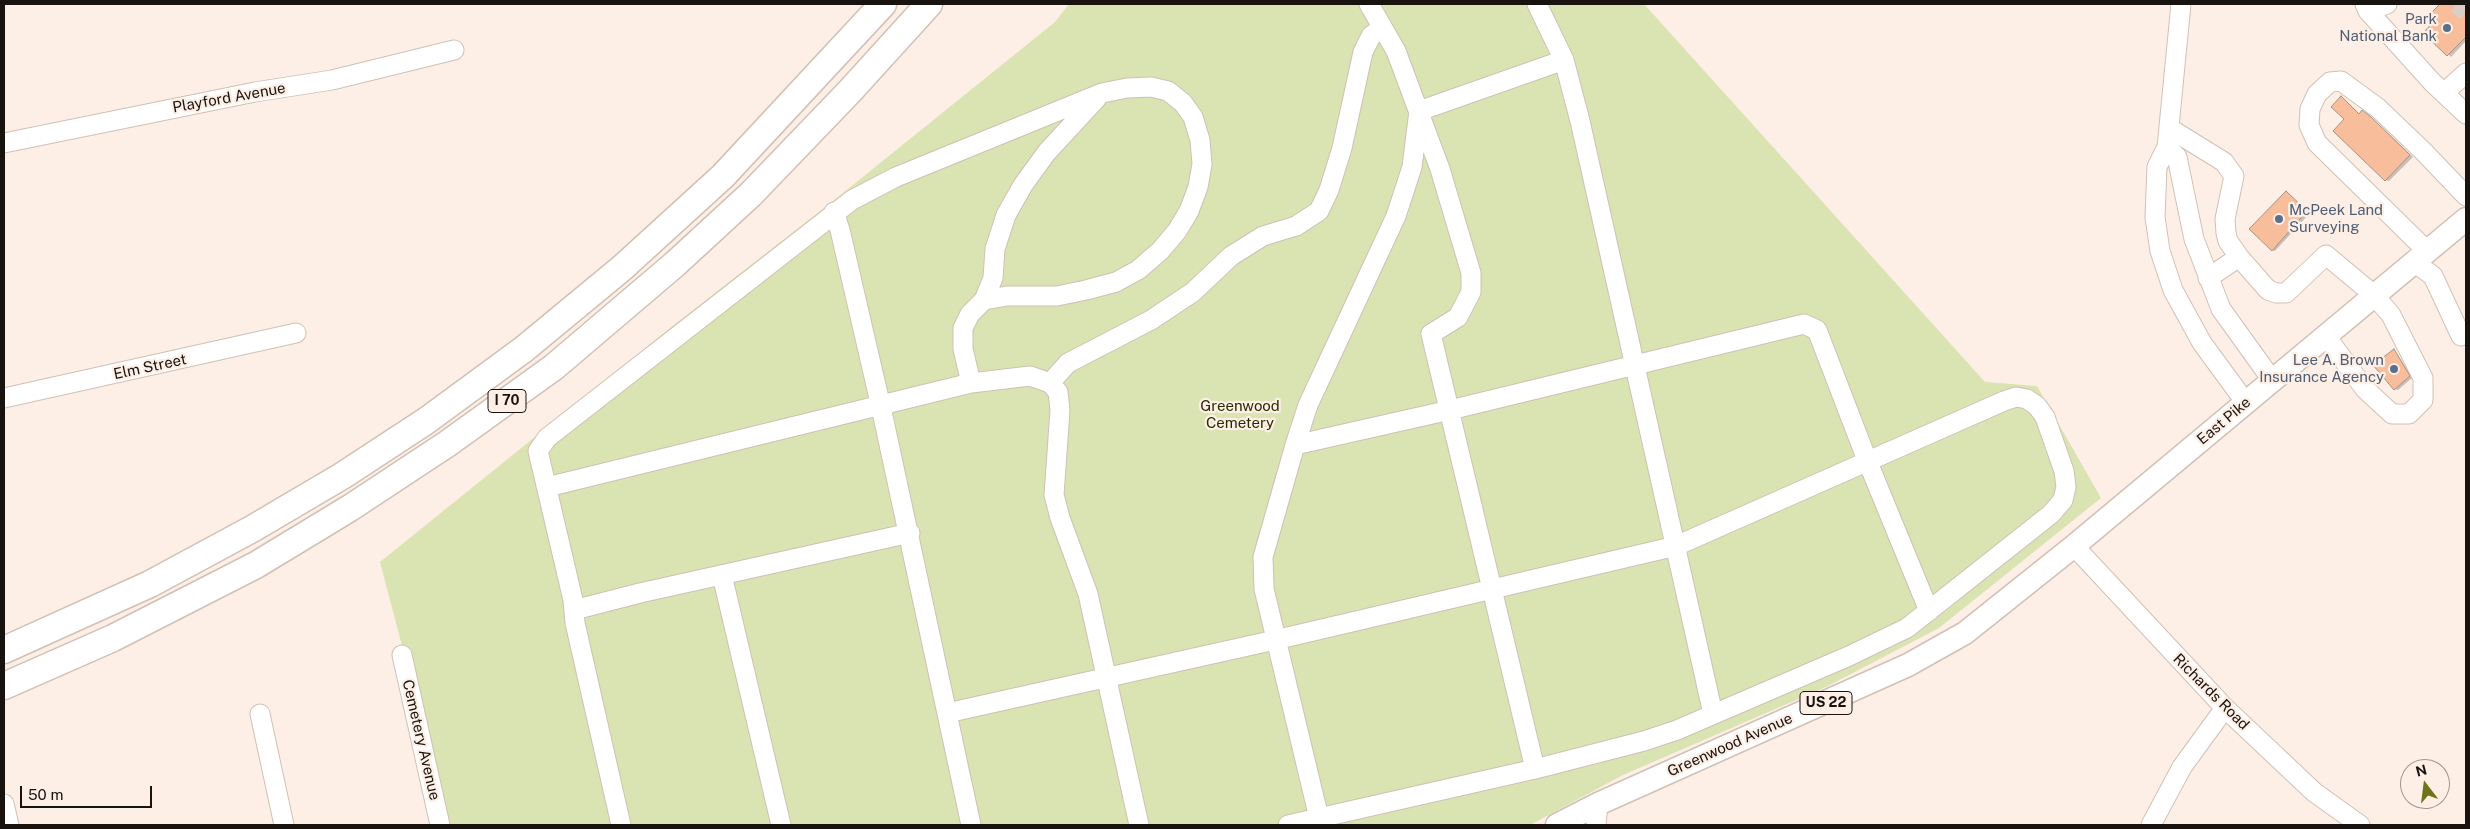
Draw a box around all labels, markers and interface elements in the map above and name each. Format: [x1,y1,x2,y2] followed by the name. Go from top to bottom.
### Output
[2339,10,2437,45] place label: Park National Bank
[2441,22,2453,34] marker: Park National Bank
[171,79,287,117] street label: Playford Avenue
[2289,201,2383,236] place label: McPeek Land Surveying
[2273,213,2285,225] marker: McPeek Land Surveying
[112,351,188,383] street label: Elm Street
[2259,351,2384,386] place label: Lee A. Brown Insurance Agency
[2388,363,2400,375] marker: Lee A. Brown Insurance Agency
[488,390,526,412] road number: I 70
[2194,393,2254,449] street label: East Pike
[1200,397,1280,432] park label: Greenwood Cemetery
[2169,650,2253,734] street label: Richards Road
[398,678,444,802] street label: Cemetery Avenue
[1800,691,1852,714] road number: US 22
[1665,709,1795,781] street label: Greenwood Avenue
[2400,759,2450,809] north arrow
[2414,761,2429,780] text: N
[22,776,155,808] scale bar
[28,786,63,803] text: 50 m

